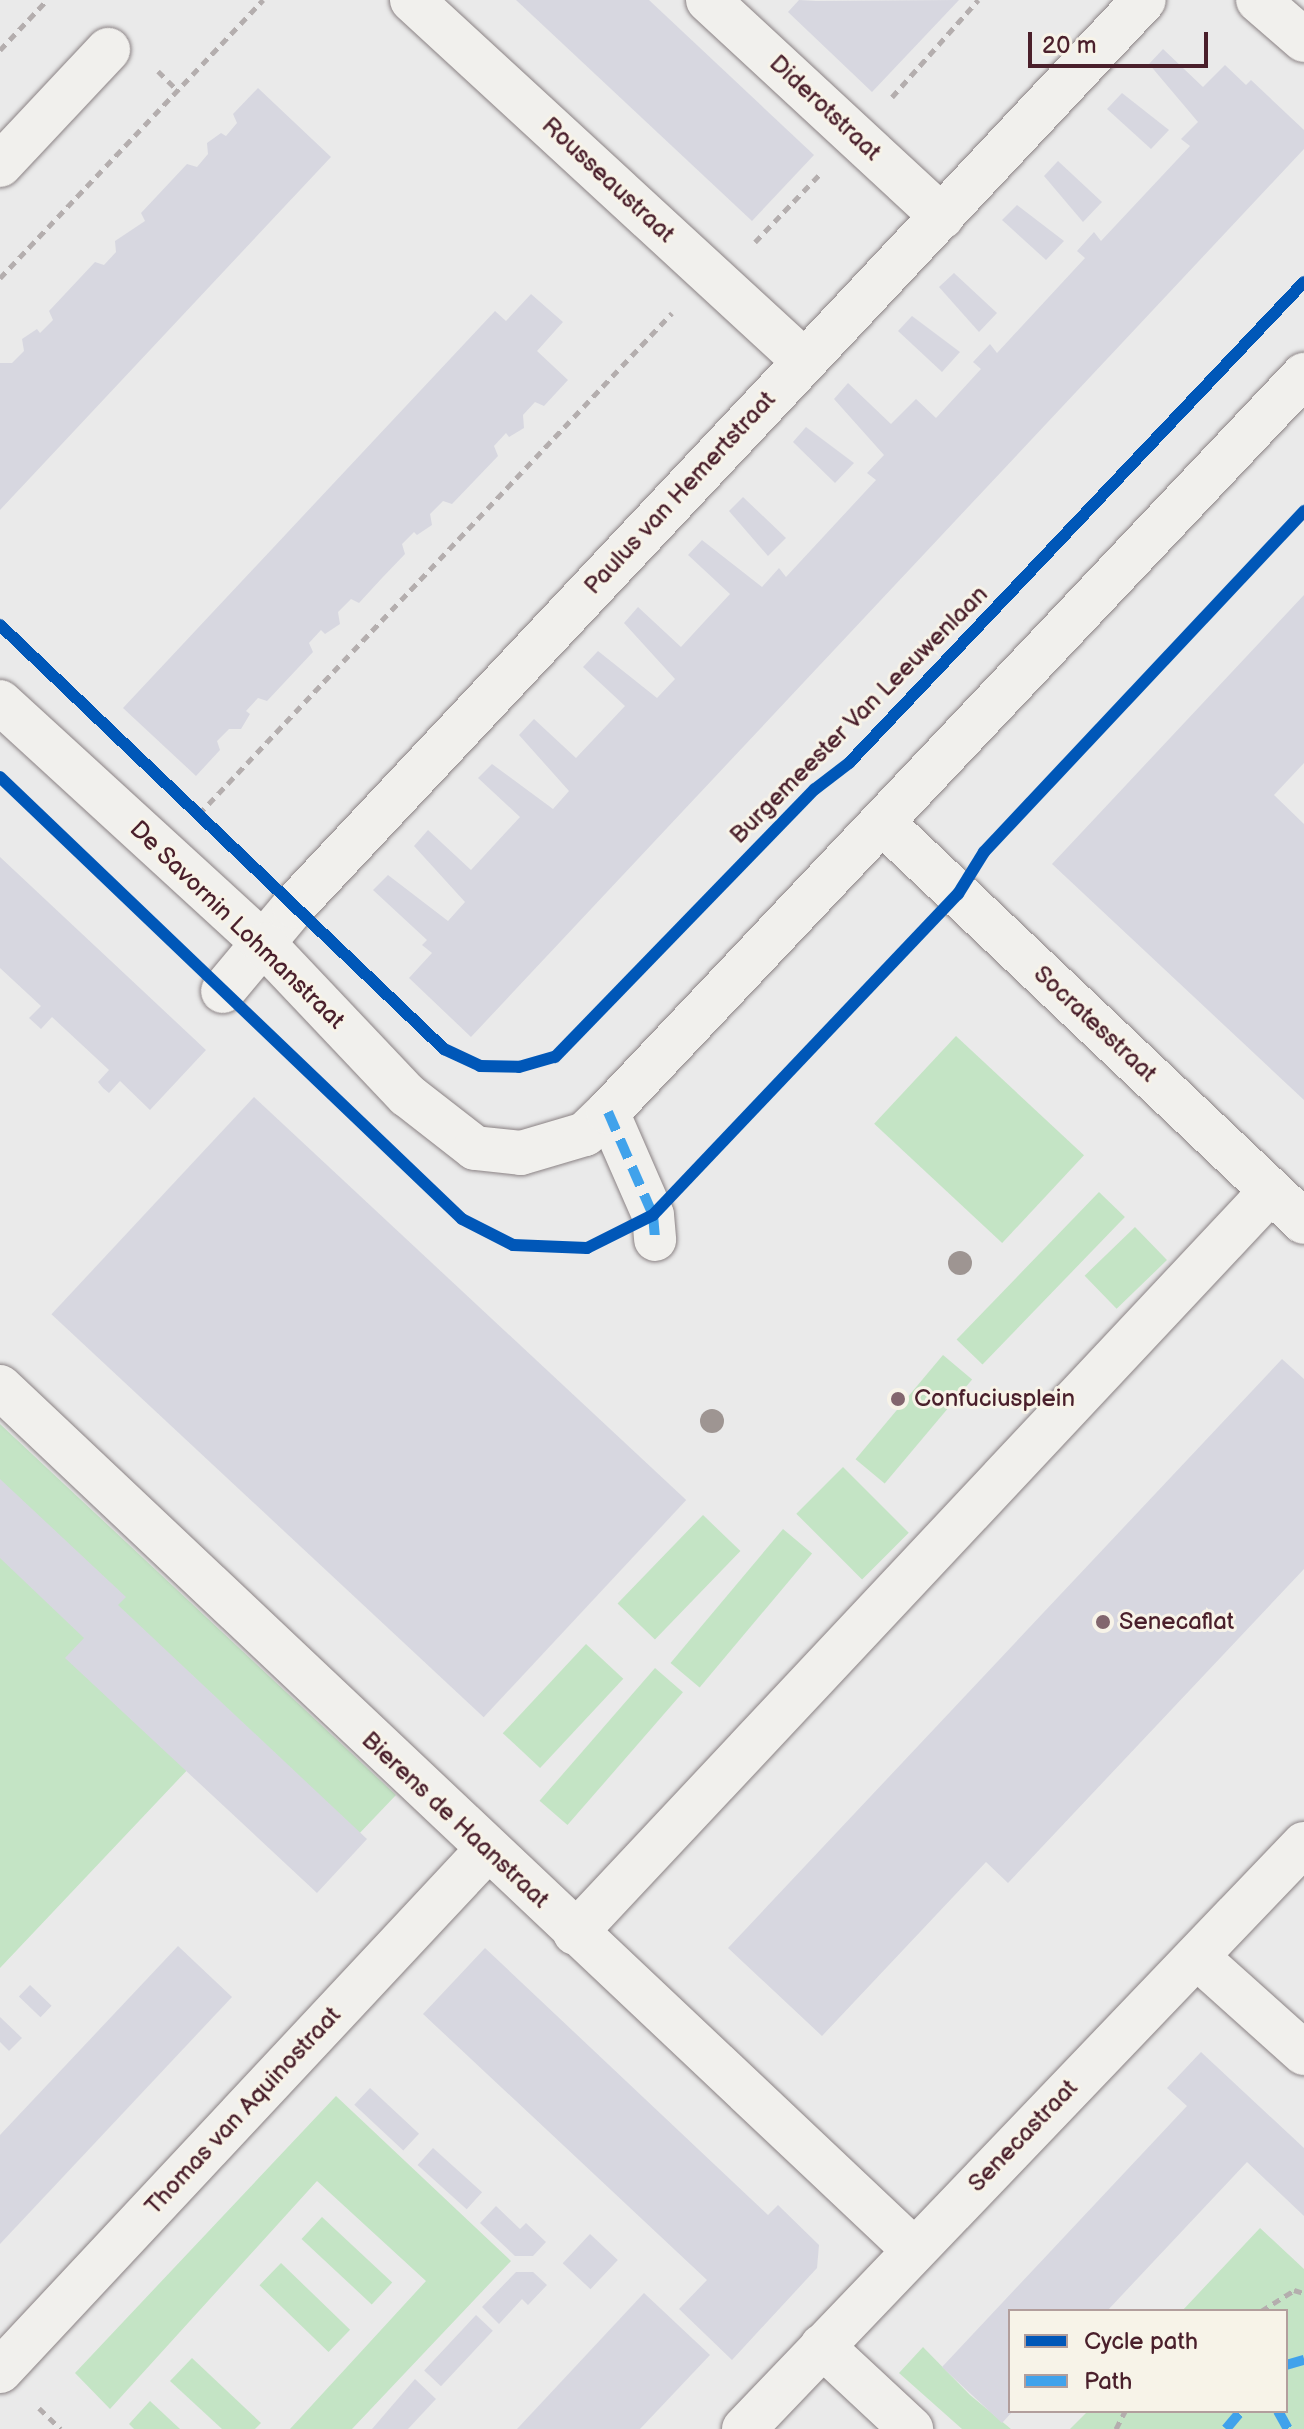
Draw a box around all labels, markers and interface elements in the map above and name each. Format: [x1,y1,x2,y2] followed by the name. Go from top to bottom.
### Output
[1032,16,1212,66] scale bar
[1042,31,1097,60] text: 20 m
[763,49,887,167] street label: Diderotstraat
[536,111,680,249] street label: Rousseaustraat
[578,386,782,600] street label: Paulus van Hemertstraat
[724,580,994,850] street label: Burgemeester Van Leeuwenlaan
[124,815,350,1035] street label: De Savornin Lohmanstraat
[1028,960,1162,1088] street label: Socratesstraat
[914,1385,1075,1413] place label: Confuciusplein
[889,1390,907,1408] marker: Confuciusplein
[1119,1608,1234,1636] place label: Senecaflat
[1094,1613,1112,1631] marker: Senecaflat
[355,1726,555,1914] street label: Bierens de Haanstraat
[139,2001,347,2221] street label: Thomas van Aquinostraat
[962,2074,1084,2198] street label: Senecastraat
[1008,2309,1288,2413] legend
[1084,2327,1198,2356] text: Cycle path
[1084,2367,1132,2396] text: Path

